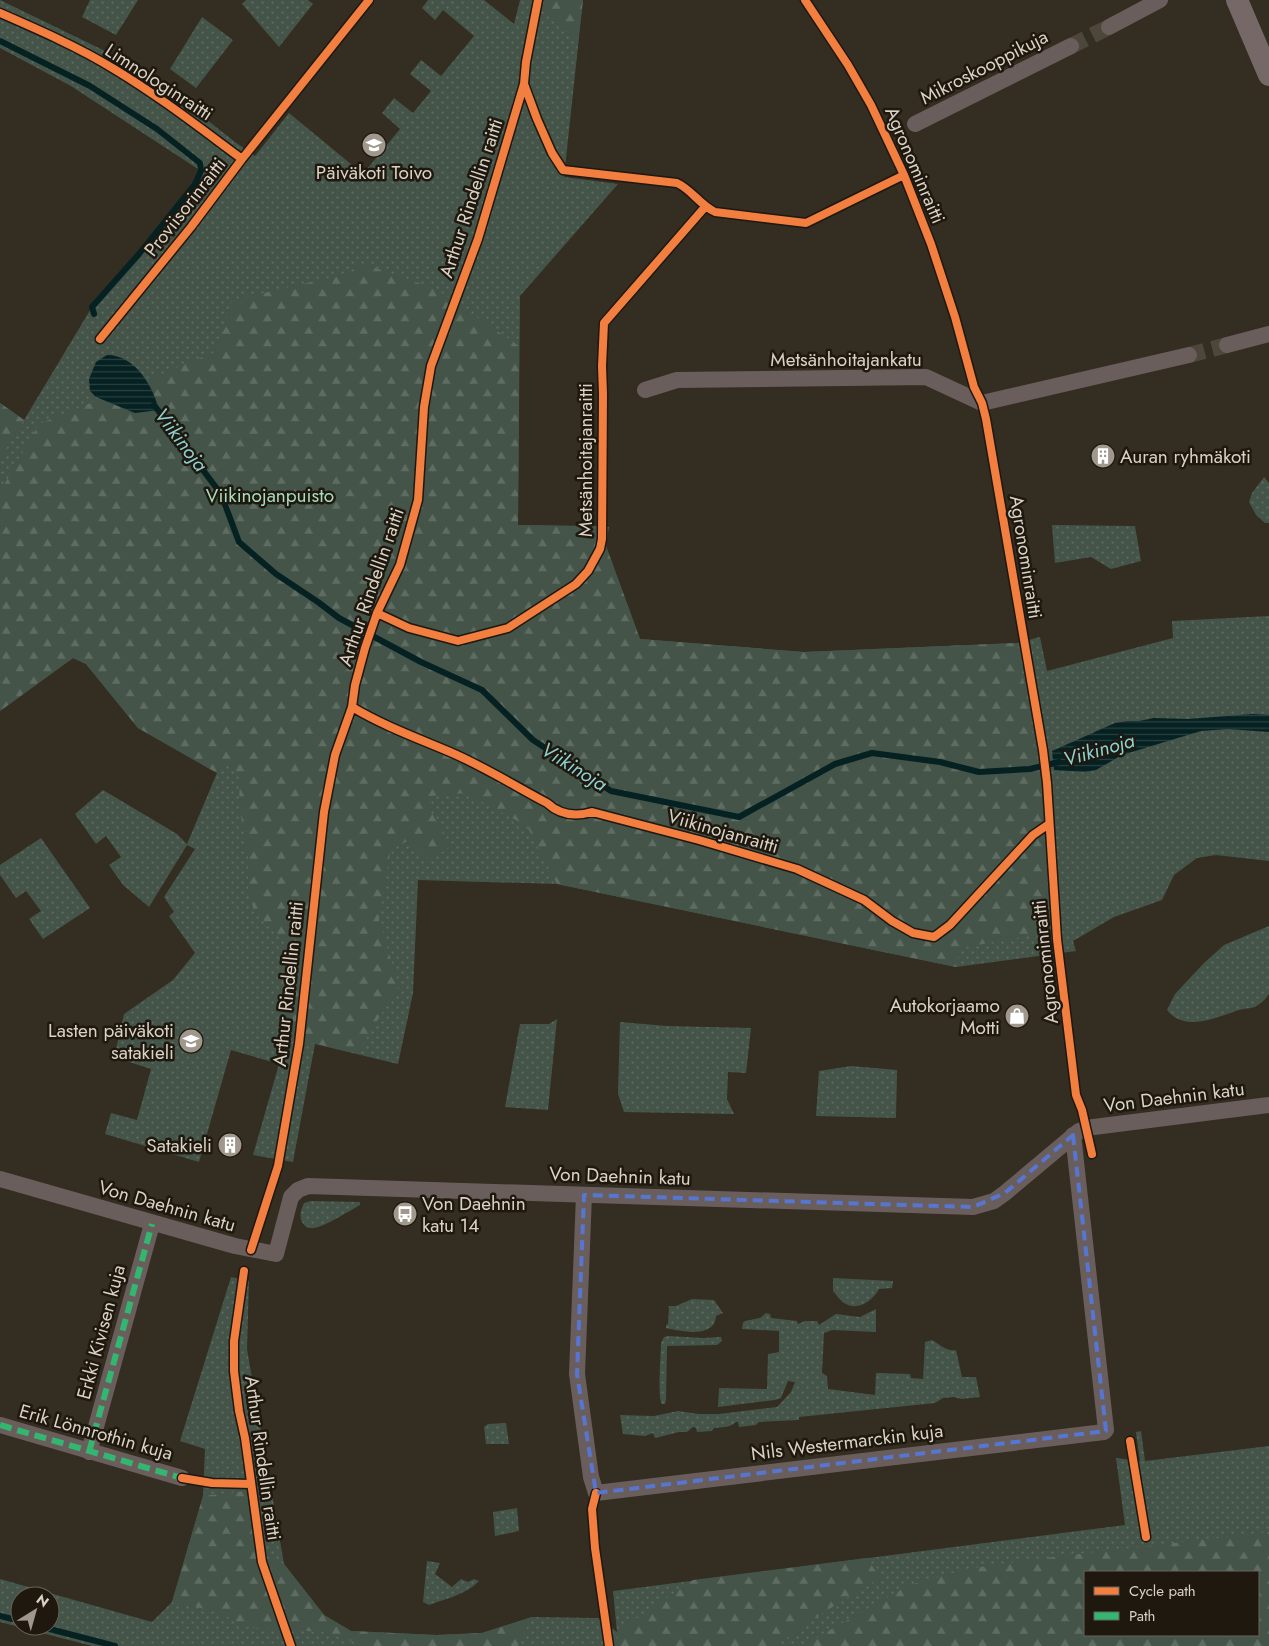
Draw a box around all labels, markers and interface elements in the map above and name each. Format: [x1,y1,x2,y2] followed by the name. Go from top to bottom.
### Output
[915,23,1053,111] street label: Mikroskooppikuja
[100,37,218,127] street label: Limnologinraitti
[878,102,952,228] street label: Agronominraitti
[433,115,509,281] street label: Arthur Rindellin raitti
[361,132,387,158] school or university icon: Päiväkoti Toivo
[138,152,232,262] street label: Proviisorinraitti
[316,159,432,186] place label: Päiväkoti Toivo
[770,346,922,373] street label: Metsänhoitajankatu
[572,383,599,537] street label: Metsänhoitajanraitti
[147,402,215,478] water label: Viikinoja
[1090,443,1116,469] building icon: Auran ryhmäkoti
[1120,443,1251,470] place label: Auran ryhmäkoti
[206,482,334,509] park label: Viikinojanpuisto
[1003,493,1049,621] street label: Agronominraitti
[331,504,411,670] street label: Arthur Rindellin raitti
[1060,726,1138,774] water label: Viikinoja
[535,735,613,799] water label: Viikinoja
[664,802,782,860] street label: Viikinojanraitti
[1025,899,1065,1025] street label: Agronominraitti
[266,900,310,1068] street label: Arthur Rindellin raitti
[890,992,1000,1041] place label: Autokorjaamo Motti
[1004,1003,1030,1029] shop icon: Autokorjaamo Motti
[48,1017,174,1066] place label: Lasten päiväkoti satakieli
[178,1028,204,1054] school or university icon: Lasten päiväkoti satakieli
[1102,1075,1246,1119] street label: Von Daehnin katu
[146,1132,212,1159] place label: Satakieli
[217,1132,243,1158] building icon: Satakieli
[549,1160,691,1192] street label: Von Daehnin katu
[95,1174,239,1238] street label: Von Daehnin katu
[422,1190,526,1239] place label: Von Daehnin katu 14
[392,1201,418,1227] bus stop icon: Von Daehnin katu 14
[70,1262,132,1402] street label: Erkki Kivisen kuja
[238,1374,288,1542] street label: Arthur Rindellin raitti
[16,1397,176,1467] street label: Erik Lönnrothin kuja
[749,1417,945,1467] street label: Nils Westermarckin kuja
[1084,1571,1259,1636] legend
[1129,1580,1196,1602] text: Cycle path
[10,1586,60,1636] north arrow
[32,1589,53,1612] text: N
[1129,1605,1155,1627] text: Path

